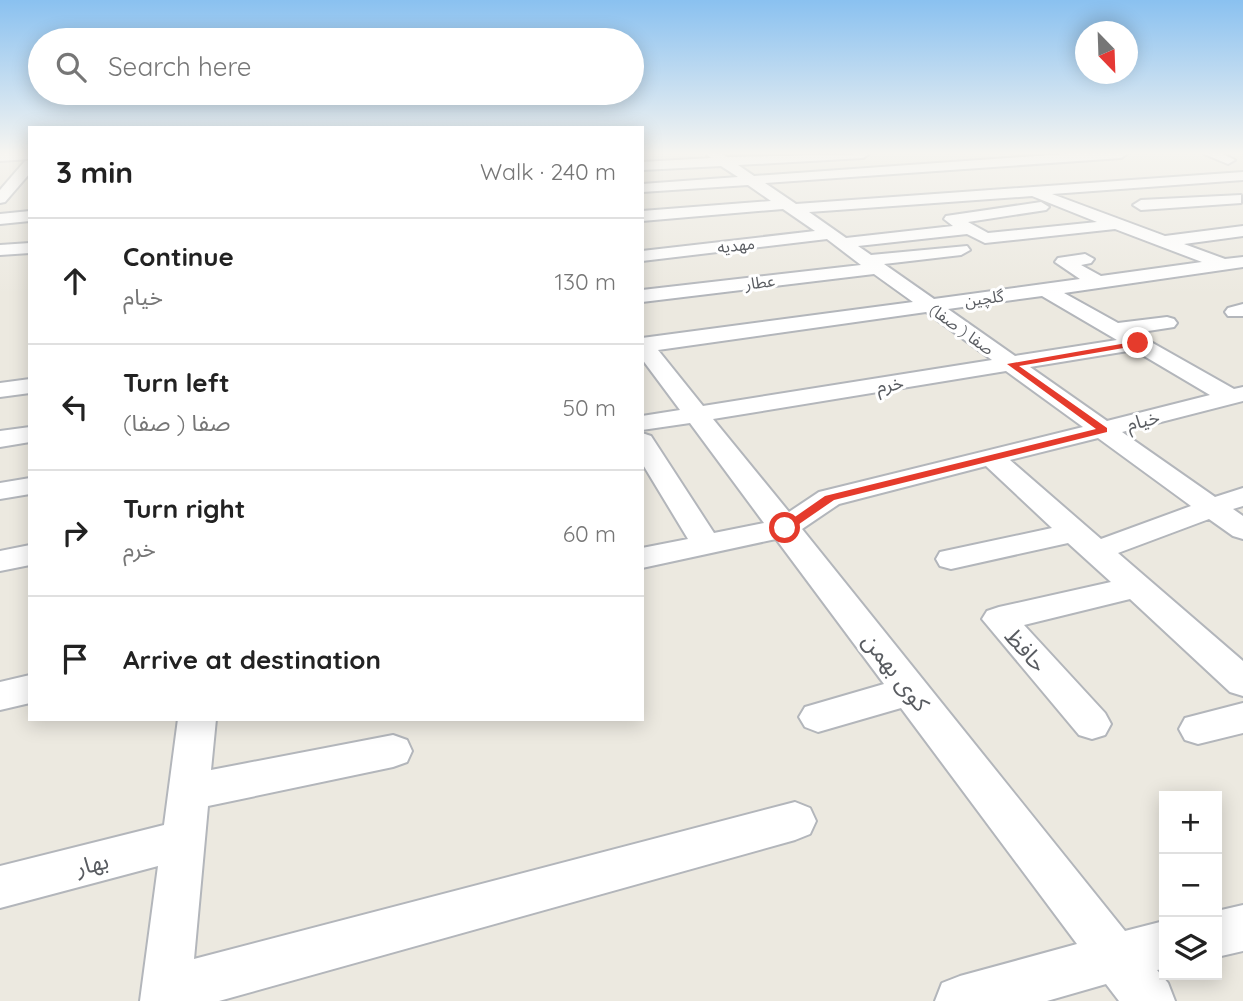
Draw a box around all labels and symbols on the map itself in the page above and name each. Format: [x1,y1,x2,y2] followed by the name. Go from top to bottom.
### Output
[1075,21,1138,84] north arrow
[716,233,756,257] street label: مهدیه
[743,270,776,294] street label: عطار
[963,285,1005,312] street label: گلچین
[926,299,998,359] street label: صفا ( صفا)
[1122,327,1153,358] route end
[875,370,906,401] street label: خرم
[1124,404,1163,439] street label: خیام
[769,512,800,543] route start
[999,622,1054,678] street label: حافظ
[857,627,936,717] street label: کوی بهمن
[71,845,111,882] street label: بهار

